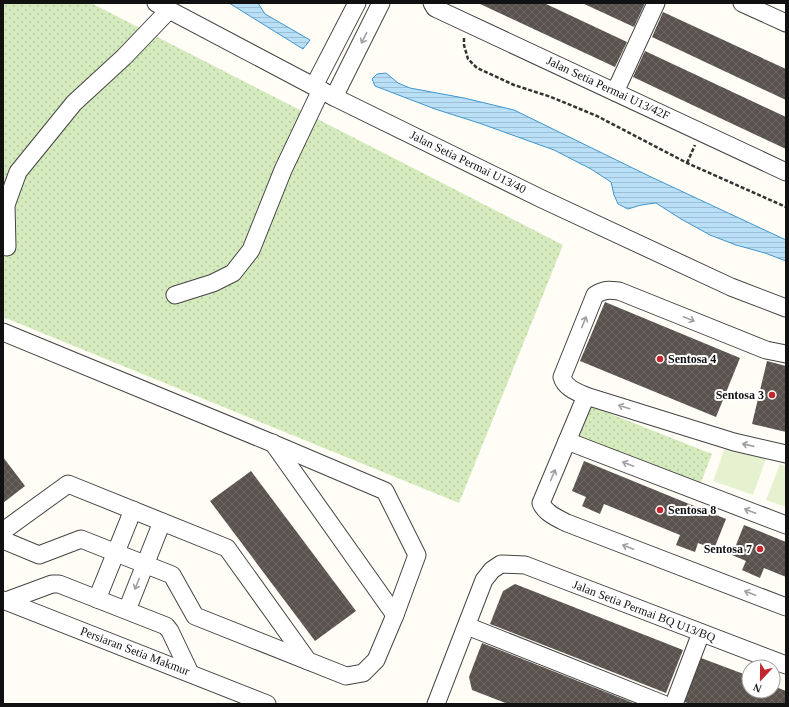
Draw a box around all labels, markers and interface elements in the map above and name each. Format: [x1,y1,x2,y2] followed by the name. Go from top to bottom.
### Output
[359,32,367,44] one-way arrow
[544,53,672,123] street label: Jalan Setia Permai U13/42F
[408,128,528,196] street label: Jalan Setia Permai U13/40
[682,316,694,324] one-way arrow
[581,317,588,329] one-way arrow
[668,352,716,366] place label: Sentosa 4
[655,354,665,364] marker: Sentosa 4
[716,388,764,402] place label: Sentosa 3
[767,390,777,400] marker: Sentosa 3
[617,403,630,410] one-way arrow
[742,441,755,449] one-way arrow
[623,460,635,468] one-way arrow
[549,469,557,481] one-way arrow
[668,503,716,517] place label: Sentosa 8
[655,505,665,515] marker: Sentosa 8
[744,506,756,514] one-way arrow
[623,542,635,550] one-way arrow
[704,542,752,556] place label: Sentosa 7
[755,544,765,554] marker: Sentosa 7
[571,577,718,645] street label: Jalan Setia Permai BQ U13/BQ
[133,578,141,590] one-way arrow
[744,589,756,597] one-way arrow
[78,624,192,678] street label: Persiaran Setia Makmur
[741,659,781,699] north arrow
[751,681,763,695] text: N

